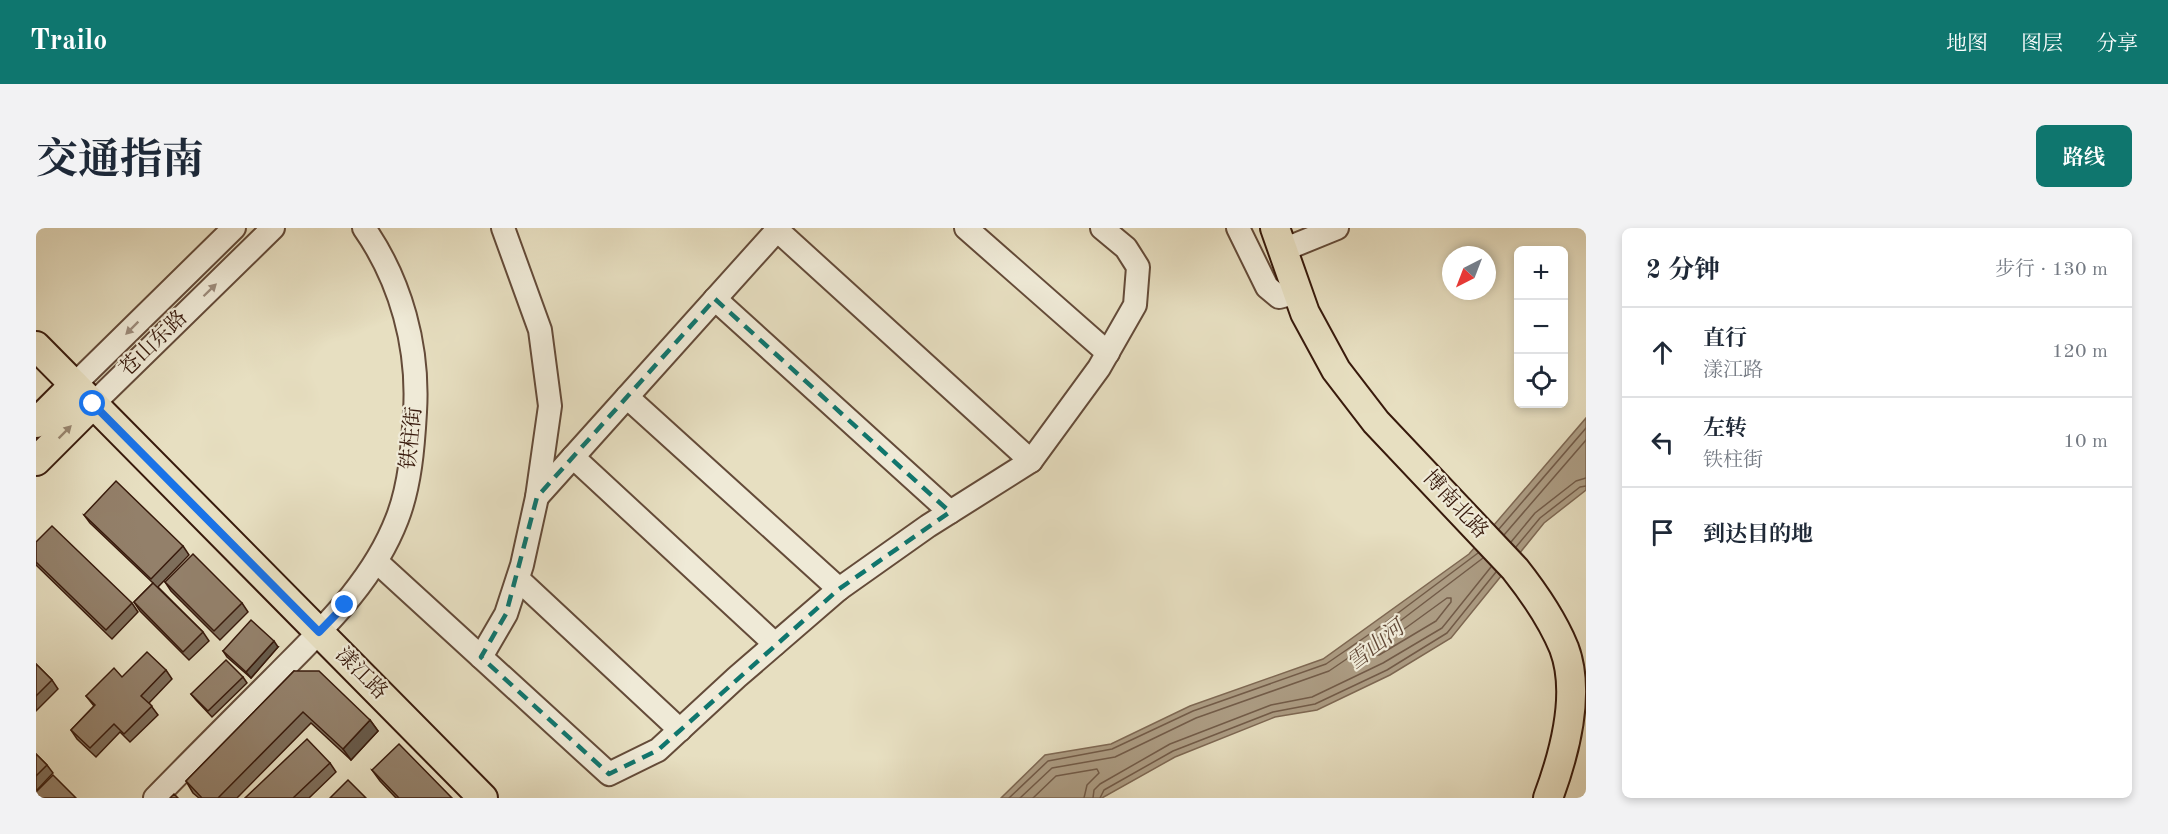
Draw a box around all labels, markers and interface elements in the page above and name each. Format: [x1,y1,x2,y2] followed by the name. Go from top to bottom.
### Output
[30,28,107,56] text: Trailo
[1946,34,1988,55] text: 地图
[2021,34,2063,55] text: 图层
[2096,34,2138,55] text: 分享
[2036,125,2132,187] button: 路线
[36,141,204,183] text: 交通指南
[1442,246,1496,300] north arrow
[1514,246,1568,408] map controls
[1514,246,1568,300] button: +
[1646,258,1720,284] text: 2 分钟
[1995,260,2108,280] text: 步行 · 130 m
[202,283,216,297] one-way arrow
[1514,300,1568,354] button: −
[115,306,192,381] street label: 苍山东路
[124,321,139,335] one-way arrow
[1703,328,1747,350] text: 直行
[1646,336,1679,369] icon: ahead
[2052,342,2108,362] text: 120 m
[1514,354,1568,408] button: locate
[1703,361,1763,381] text: 漾江路
[79,390,105,416] route start
[396,405,426,470] street label: 铁柱街
[1703,418,1747,440] text: 左转
[57,426,71,440] one-way arrow
[1646,426,1679,459] icon: left
[2063,432,2108,452] text: 10 m
[1703,451,1763,471] text: 铁柱街
[1419,466,1493,543] street label: 博南北路
[1646,516,1679,549] icon: arrive
[1703,524,1813,546] text: 到达目的地
[331,591,357,617] route end
[1342,613,1412,675] water label: 雪山河
[331,643,392,704] street label: 漾江路

